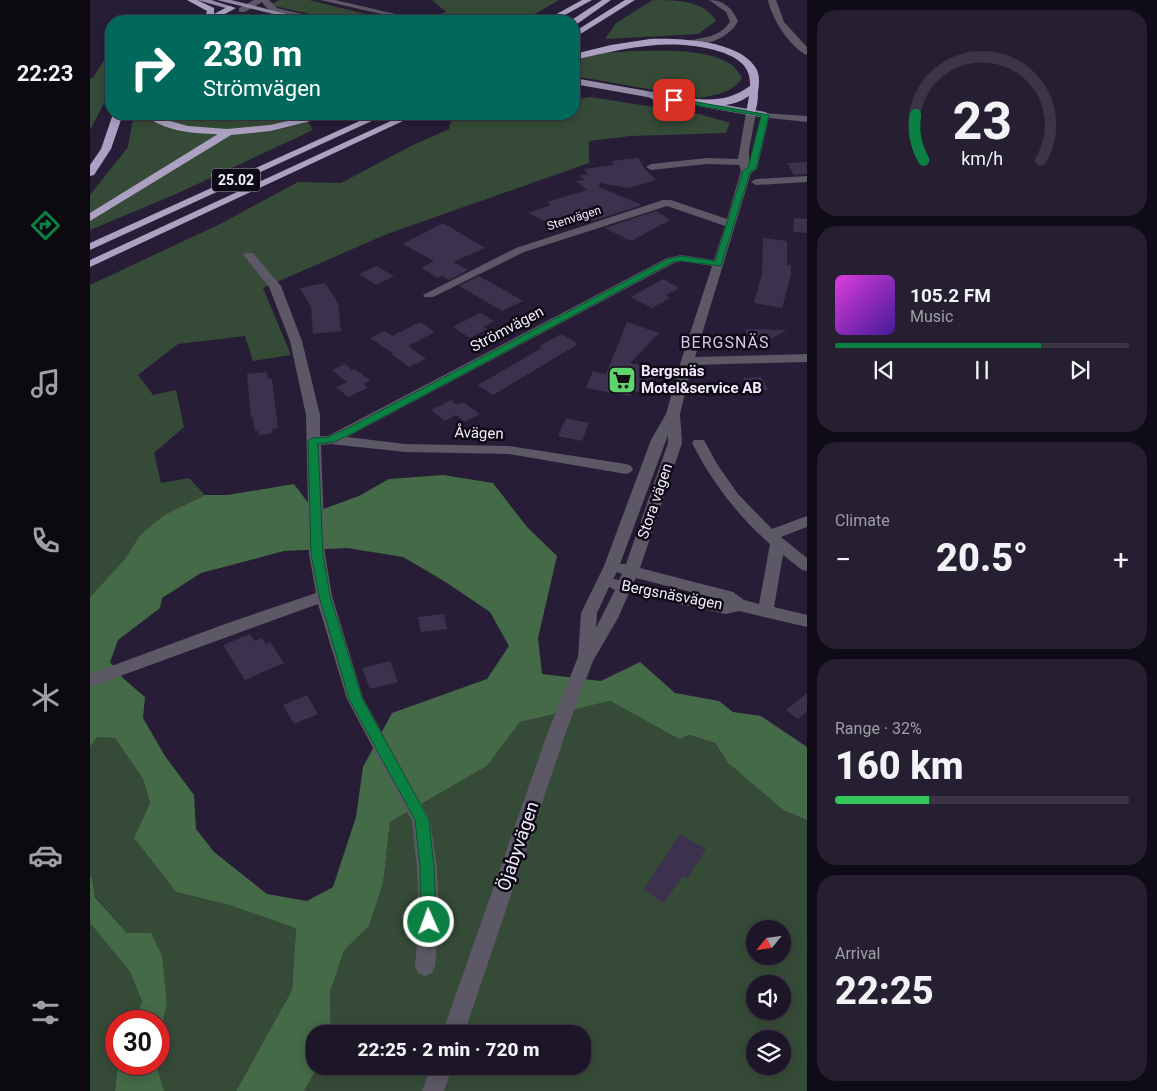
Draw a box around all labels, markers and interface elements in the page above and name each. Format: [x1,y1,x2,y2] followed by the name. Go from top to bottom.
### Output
[203,34,302,75] text: 230 m
[120,35,185,100] icon: right
[17,61,73,86] text: 22:23
[203,76,321,101] text: Strömvägen
[653,79,695,121] pin
[660,86,688,114] icon: arrive
[952,91,1012,152] text: 23
[961,148,1003,169] text: km/h
[212,168,260,192] road number: 25.02
[545,203,603,233] street label: Stenvägen
[28,208,63,243] icon: directions
[910,284,991,307] text: 105.2 FM
[467,302,547,356] street label: Strömvägen
[910,307,953,326] text: Music
[681,333,769,352] district label: BERGSNÄS
[870,356,898,384] icon: previous
[968,356,996,384] icon: pause
[1066,356,1094,384] icon: next
[641,362,762,397] place label: Bergsnäs Motel&service AB
[607,365,637,395] supermarket icon: Bergsnäs Motel&service AB
[28,366,63,401] icon: music
[454,423,504,443] street label: Åvägen
[634,461,676,541] street label: Stora vägen
[835,511,890,530] text: Climate
[28,523,63,558] icon: phone
[936,536,1028,580] text: 20.5°
[835,543,851,576] text: −
[1113,543,1129,576] text: +
[620,576,724,614] street label: Bergsnäsvägen
[28,680,63,715] icon: climate
[835,719,922,738] text: Range · 32%
[835,744,964,788] text: 160 km
[492,798,543,893] street label: Öjabyvägen
[28,838,63,873] icon: car
[402,895,454,947] position arrow
[746,920,791,965] north arrow
[746,920,791,1075] map controls
[835,944,880,963] text: Arrival
[835,969,934,1013] text: 22:25
[746,975,791,1020] button: sound
[28,995,63,1030] icon: filters
[105,1010,170,1075] speed limit sign: 30
[746,1030,791,1075] button: layers
[357,1038,540,1061] text: 22:25 · 2 min · 720 m

